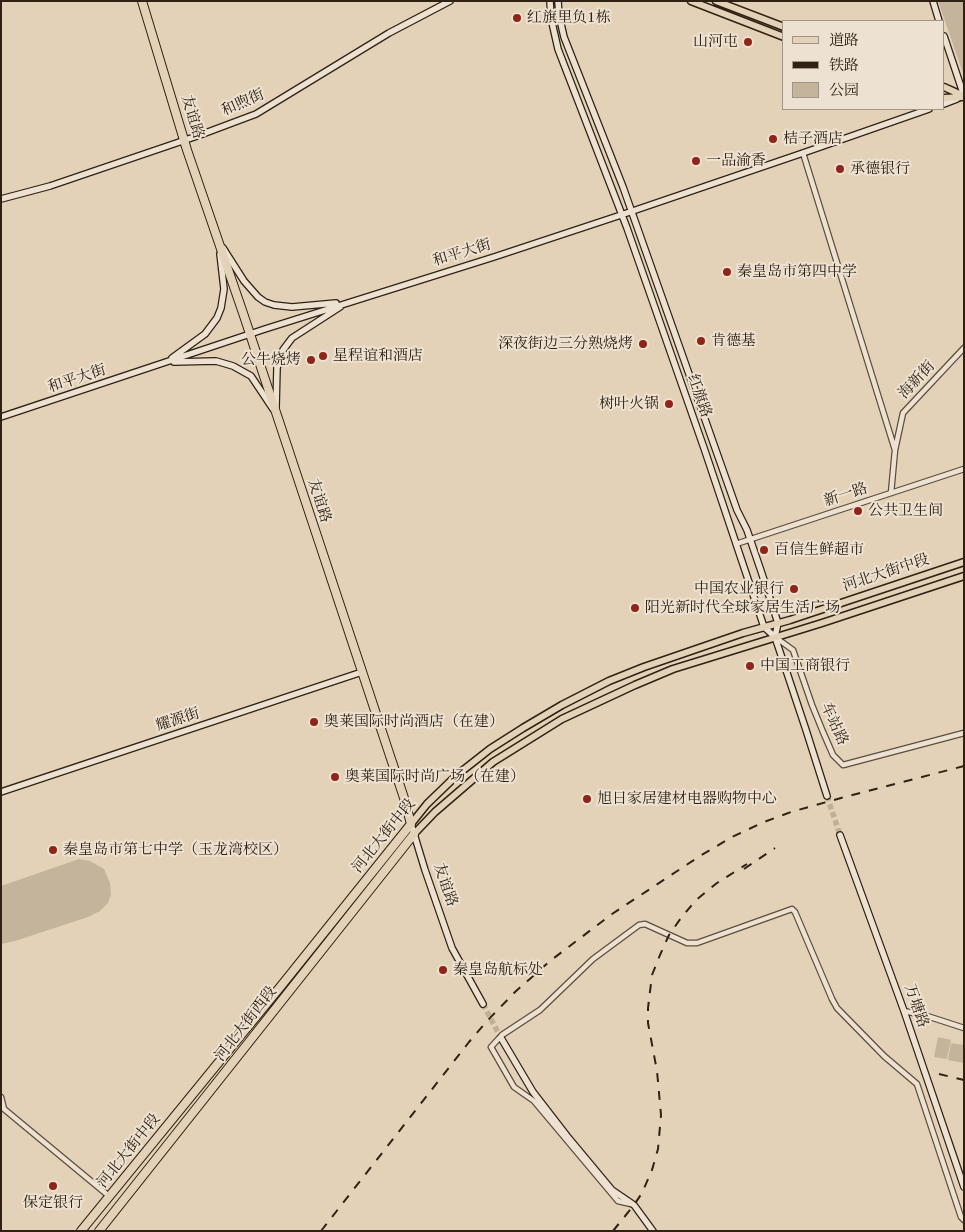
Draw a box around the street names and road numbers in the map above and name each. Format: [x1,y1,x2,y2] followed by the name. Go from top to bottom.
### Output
[219,86,267,120] street label: 和煦街
[177,93,207,141] street label: 友谊路
[431,236,493,270] street label: 和平大街
[895,357,939,403] street label: 海新街
[46,361,108,397] street label: 和平大街
[683,372,715,420] street label: 红旗路
[303,477,335,525] street label: 友谊路
[822,479,870,511] street label: 新一路
[840,551,932,595] street label: 河北大街中段
[817,700,851,748] street label: 车站路
[154,704,202,736] street label: 耀源街
[349,795,419,877] street label: 河北大街中段
[429,861,461,909] street label: 友谊路
[900,982,932,1030] street label: 万塘路
[211,983,281,1065] street label: 河北大街西段
[94,1110,164,1192] street label: 河北大街中段

